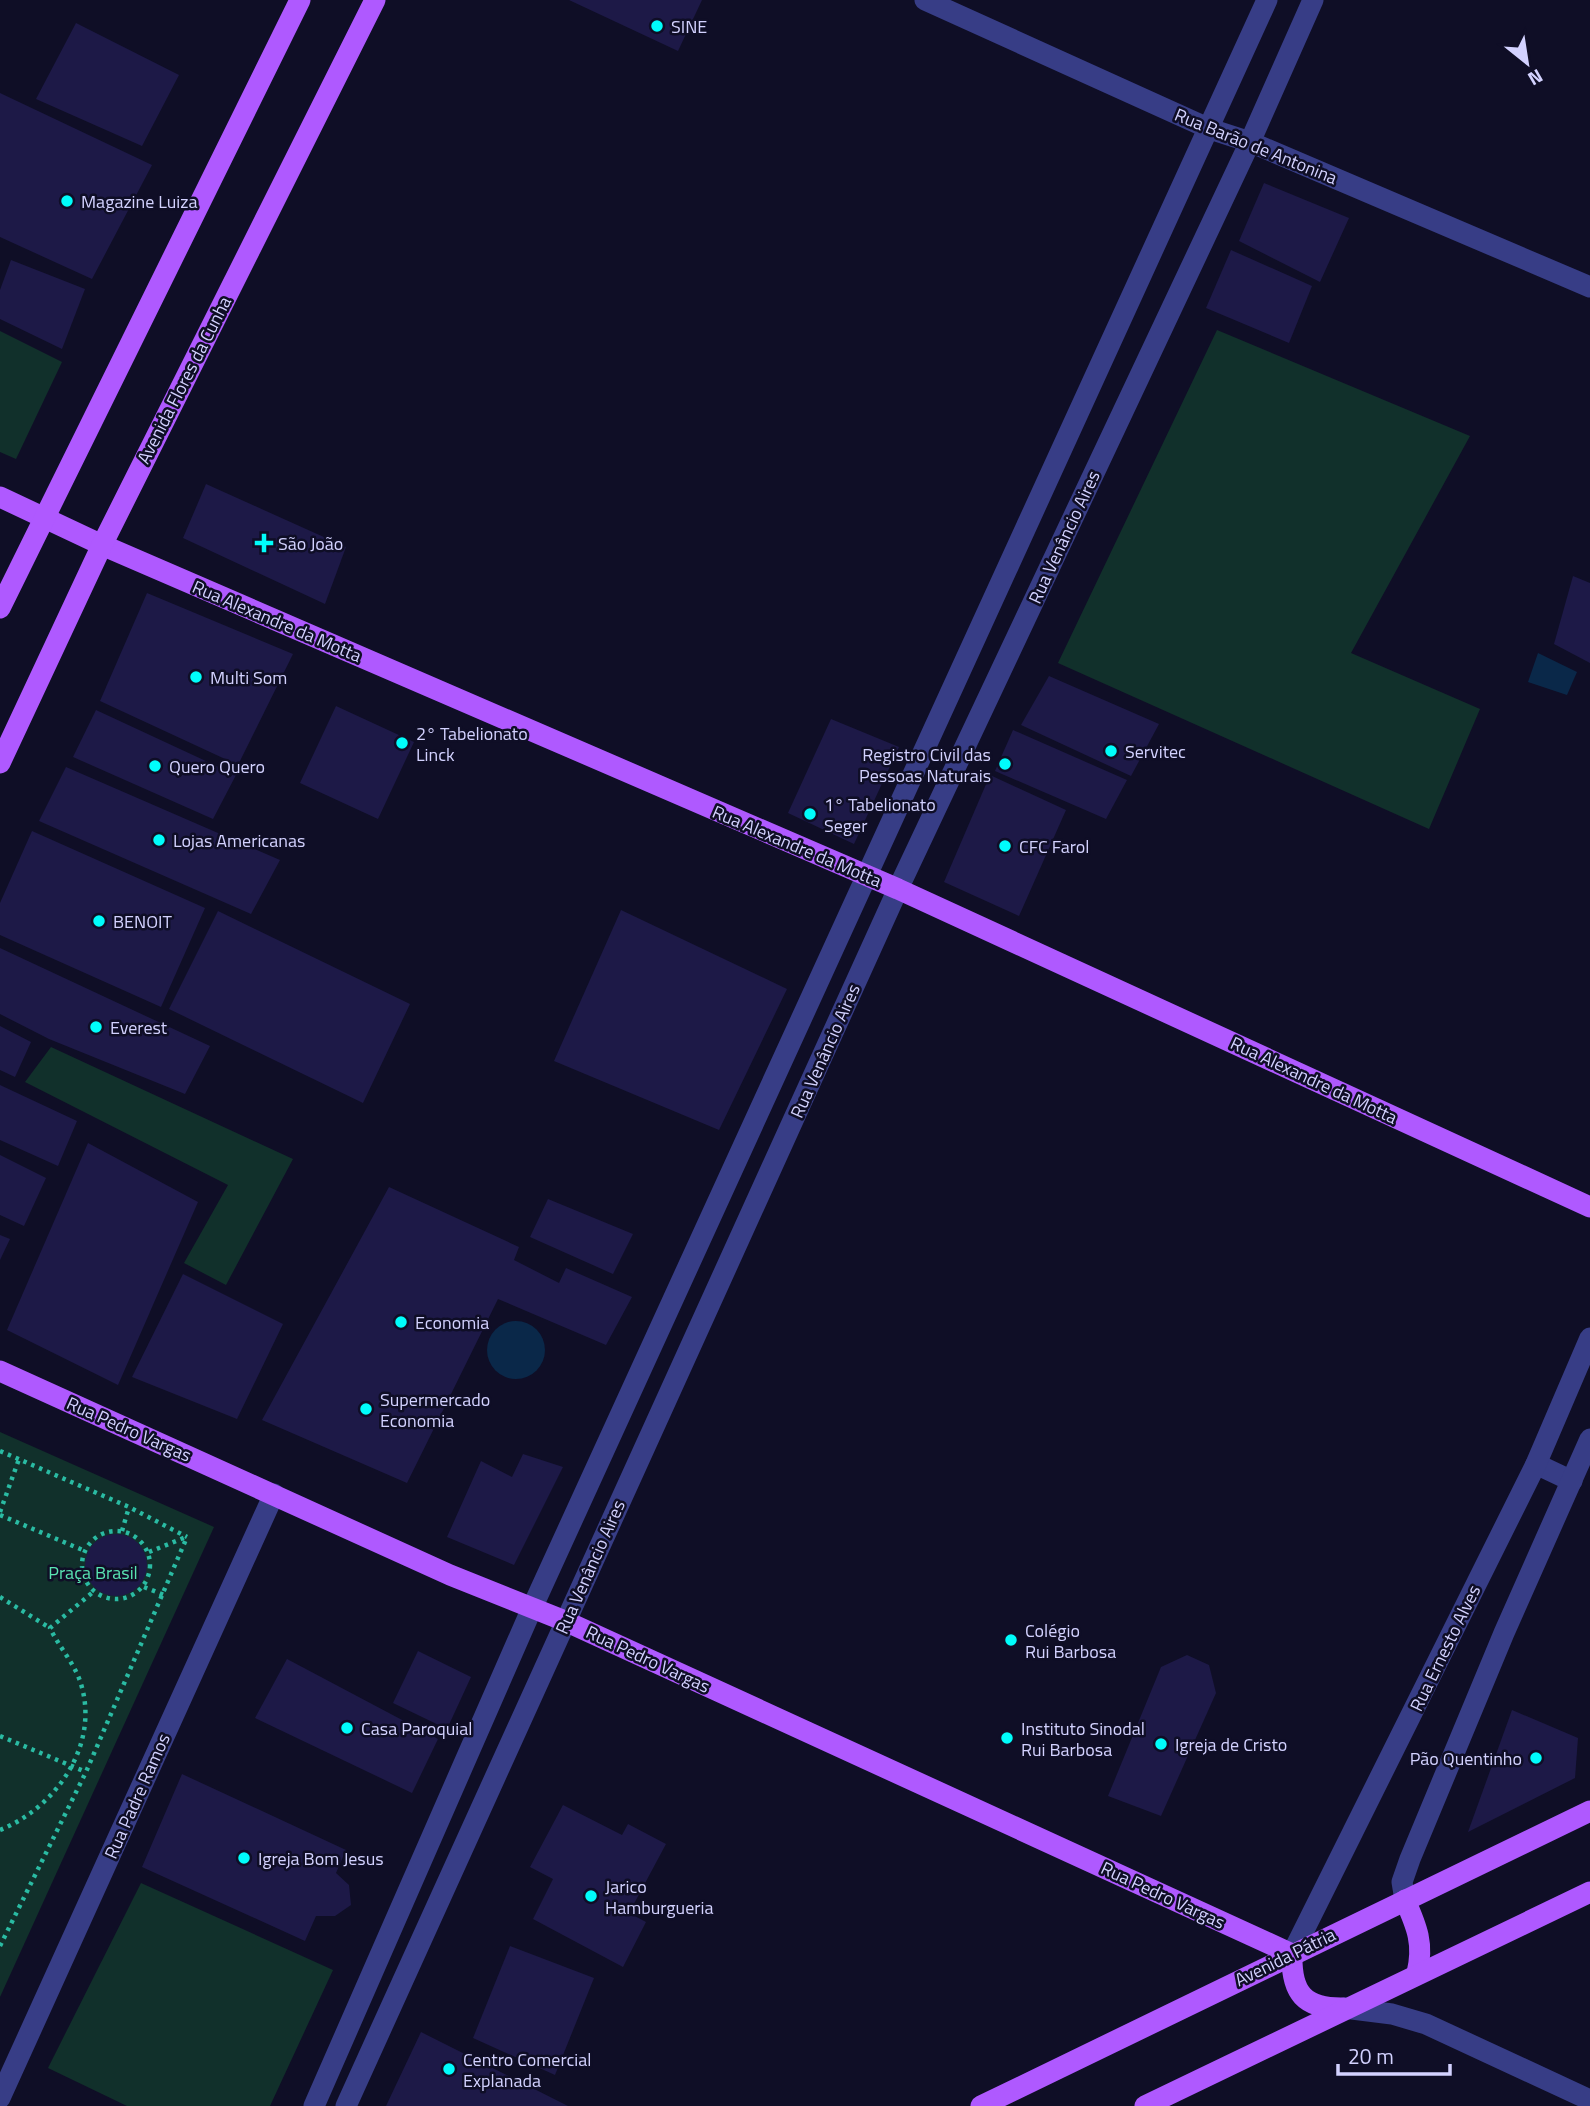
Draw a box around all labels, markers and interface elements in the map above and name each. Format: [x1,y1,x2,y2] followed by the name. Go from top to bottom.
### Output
[671,13,707,40] place label: SINE
[649,18,665,34] marker: SINE
[1492,28,1562,98] north arrow
[1523,62,1549,94] text: N
[1171,101,1341,191] street label: Rua Barão de Antonina
[81,188,198,215] place label: Magazine Luiza
[59,193,75,209] marker: Magazine Luiza
[130,292,238,468] street label: Avenida Flores da Cunha
[1021,466,1107,608] street label: Rua Venâncio Aires
[278,530,343,557] place label: São João
[256,535,272,551] marker: São João
[188,573,366,669] street label: Rua Alexandre da Motta
[210,664,287,691] place label: Multi Som
[188,669,204,685] marker: Multi Som
[416,720,528,768] place label: 2° Tabelionato Linck
[394,735,410,751] marker: 2° Tabelionato Linck
[1125,738,1186,765] place label: Servitec
[859,741,991,789] place label: Registro Civil das Pessoas Naturais
[1103,743,1119,759] marker: Servitec
[169,753,265,780] place label: Quero Quero
[997,756,1013,772] marker: Registro Civil das Pessoas Naturais
[147,758,163,774] marker: Quero Quero
[824,791,936,839] place label: 1° Tabelionato Seger
[708,798,886,894] street label: Rua Alexandre da Motta
[802,806,818,822] marker: 1° Tabelionato Seger
[173,827,305,854] place label: Lojas Americanas
[151,832,167,848] marker: Lojas Americanas
[1019,833,1089,860] place label: CFC Farol
[997,838,1013,854] marker: CFC Farol
[113,908,173,935] place label: BENOIT
[91,913,107,929] marker: BENOIT
[783,980,867,1122] street label: Rua Venâncio Aires
[110,1014,168,1041] place label: Everest
[88,1019,104,1035] marker: Everest
[1226,1029,1402,1131] street label: Rua Alexandre da Motta
[415,1309,489,1336] place label: Economia
[393,1314,409,1330] marker: Economia
[380,1386,490,1434] place label: Supermercado Economia
[62,1389,196,1469] street label: Rua Pedro Vargas
[358,1401,374,1417] marker: Supermercado Economia
[548,1496,632,1638] street label: Rua Venâncio Aires
[48,1559,138,1586] park label: Praça Brasil
[1403,1580,1487,1716] street label: Rua Ernesto Alves
[1025,1617,1116,1665] place label: Colégio Rui Barbosa
[582,1618,714,1700] street label: Rua Pedro Vargas
[1003,1632,1019,1648] marker: Colégio Rui Barbosa
[361,1715,472,1742] place label: Casa Paroquial
[1021,1715,1145,1763] place label: Instituto Sinodal Rui Barbosa
[339,1720,355,1736] marker: Casa Paroquial
[97,1729,177,1863] street label: Rua Padre Ramos
[999,1730,1015,1746] marker: Instituto Sinodal Rui Barbosa
[1175,1731,1287,1758] place label: Igreja de Cristo
[1153,1736,1169,1752] marker: Igreja de Cristo
[1410,1745,1522,1772] place label: Pão Quentinho
[1528,1750,1544,1766] marker: Pão Quentinho
[258,1845,384,1872] place label: Igreja Bom Jesus
[236,1850,252,1866] marker: Igreja Bom Jesus
[1097,1854,1229,1936] street label: Rua Pedro Vargas
[605,1873,713,1921] place label: Jarico Hamburgueria
[583,1888,599,1904] marker: Jarico Hamburgueria
[1230,1921,1340,1993] street label: Avenida Pátria
[1338,2032,1450,2076] scale bar
[1348,2040,1394,2072] text: 20 m
[463,2046,591,2094] place label: Centro Comercial Explanada
[441,2061,457,2077] marker: Centro Comercial Explanada

